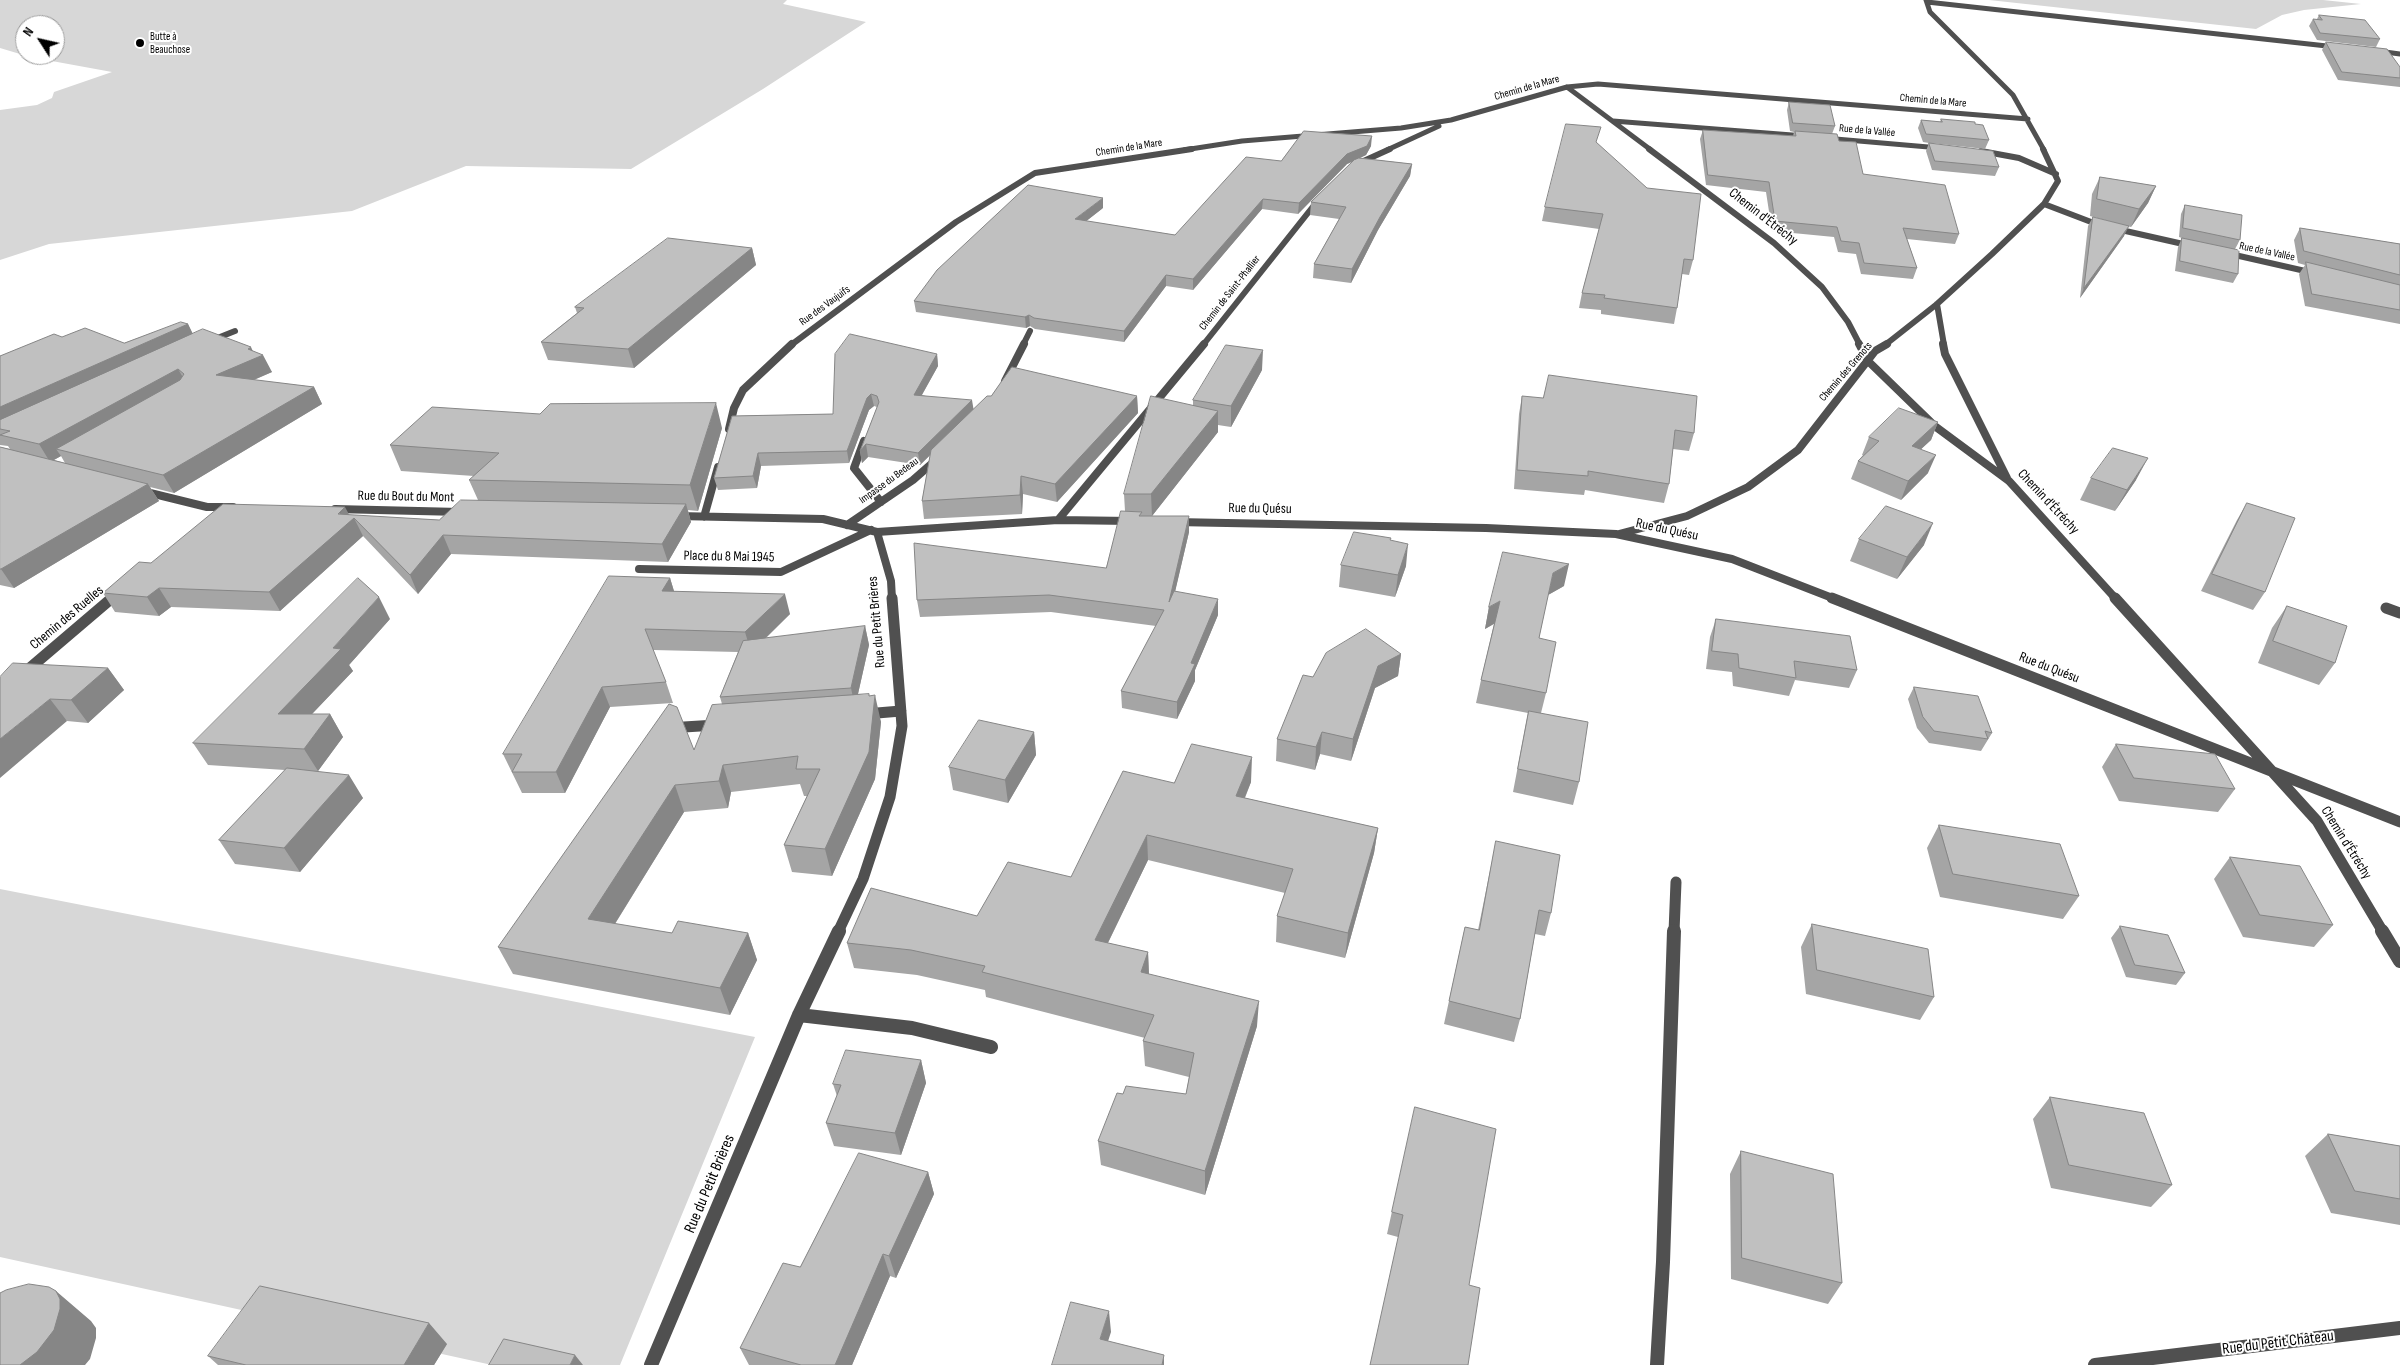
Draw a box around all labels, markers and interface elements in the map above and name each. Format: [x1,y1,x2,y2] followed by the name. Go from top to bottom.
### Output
[15,15,65,65] north arrow
[19,24,37,40] text: N
[150,30,190,56] place label: Butte à Beauchose
[134,37,146,49] marker: Butte à Beauchose
[1493,72,1561,104] street label: Chemin de la Mare
[1899,92,1967,110] street label: Chemin de la Mare
[1838,122,1896,140] street label: Rue de la Vallée
[1095,136,1163,160] street label: Chemin de la Mare
[1725,185,1801,249] street label: Chemin d'Étréchy
[2238,240,2296,264] street label: Rue de la Vallée
[1197,253,1263,333] street label: Chemin de Saint-Phallier
[797,283,853,329] street label: Rue des Vaujuifs
[1817,340,1875,404] street label: Chemin des Grenots
[857,455,921,507] street label: Impasse du Bedeau
[2014,466,2082,538] street label: Chemin d'Étréchy
[357,488,455,506] street label: Rue du Bout du Mont
[1228,500,1292,518] street label: Rue du Quésu
[1634,515,1700,545] street label: Rue du Quésu
[684,548,774,566] street label: Place du 8 Mai 1945
[865,576,889,668] street label: Rue du Petit Brières
[27,582,107,654] street label: Chemin des Ruelles
[2016,649,2082,687] street label: Rue du Quésu
[2317,803,2375,883] street label: Chemin d'Étréchy
[681,1132,739,1236] street label: Rue du Petit Brières
[2221,1327,2335,1359] street label: Rue du Petit Château

